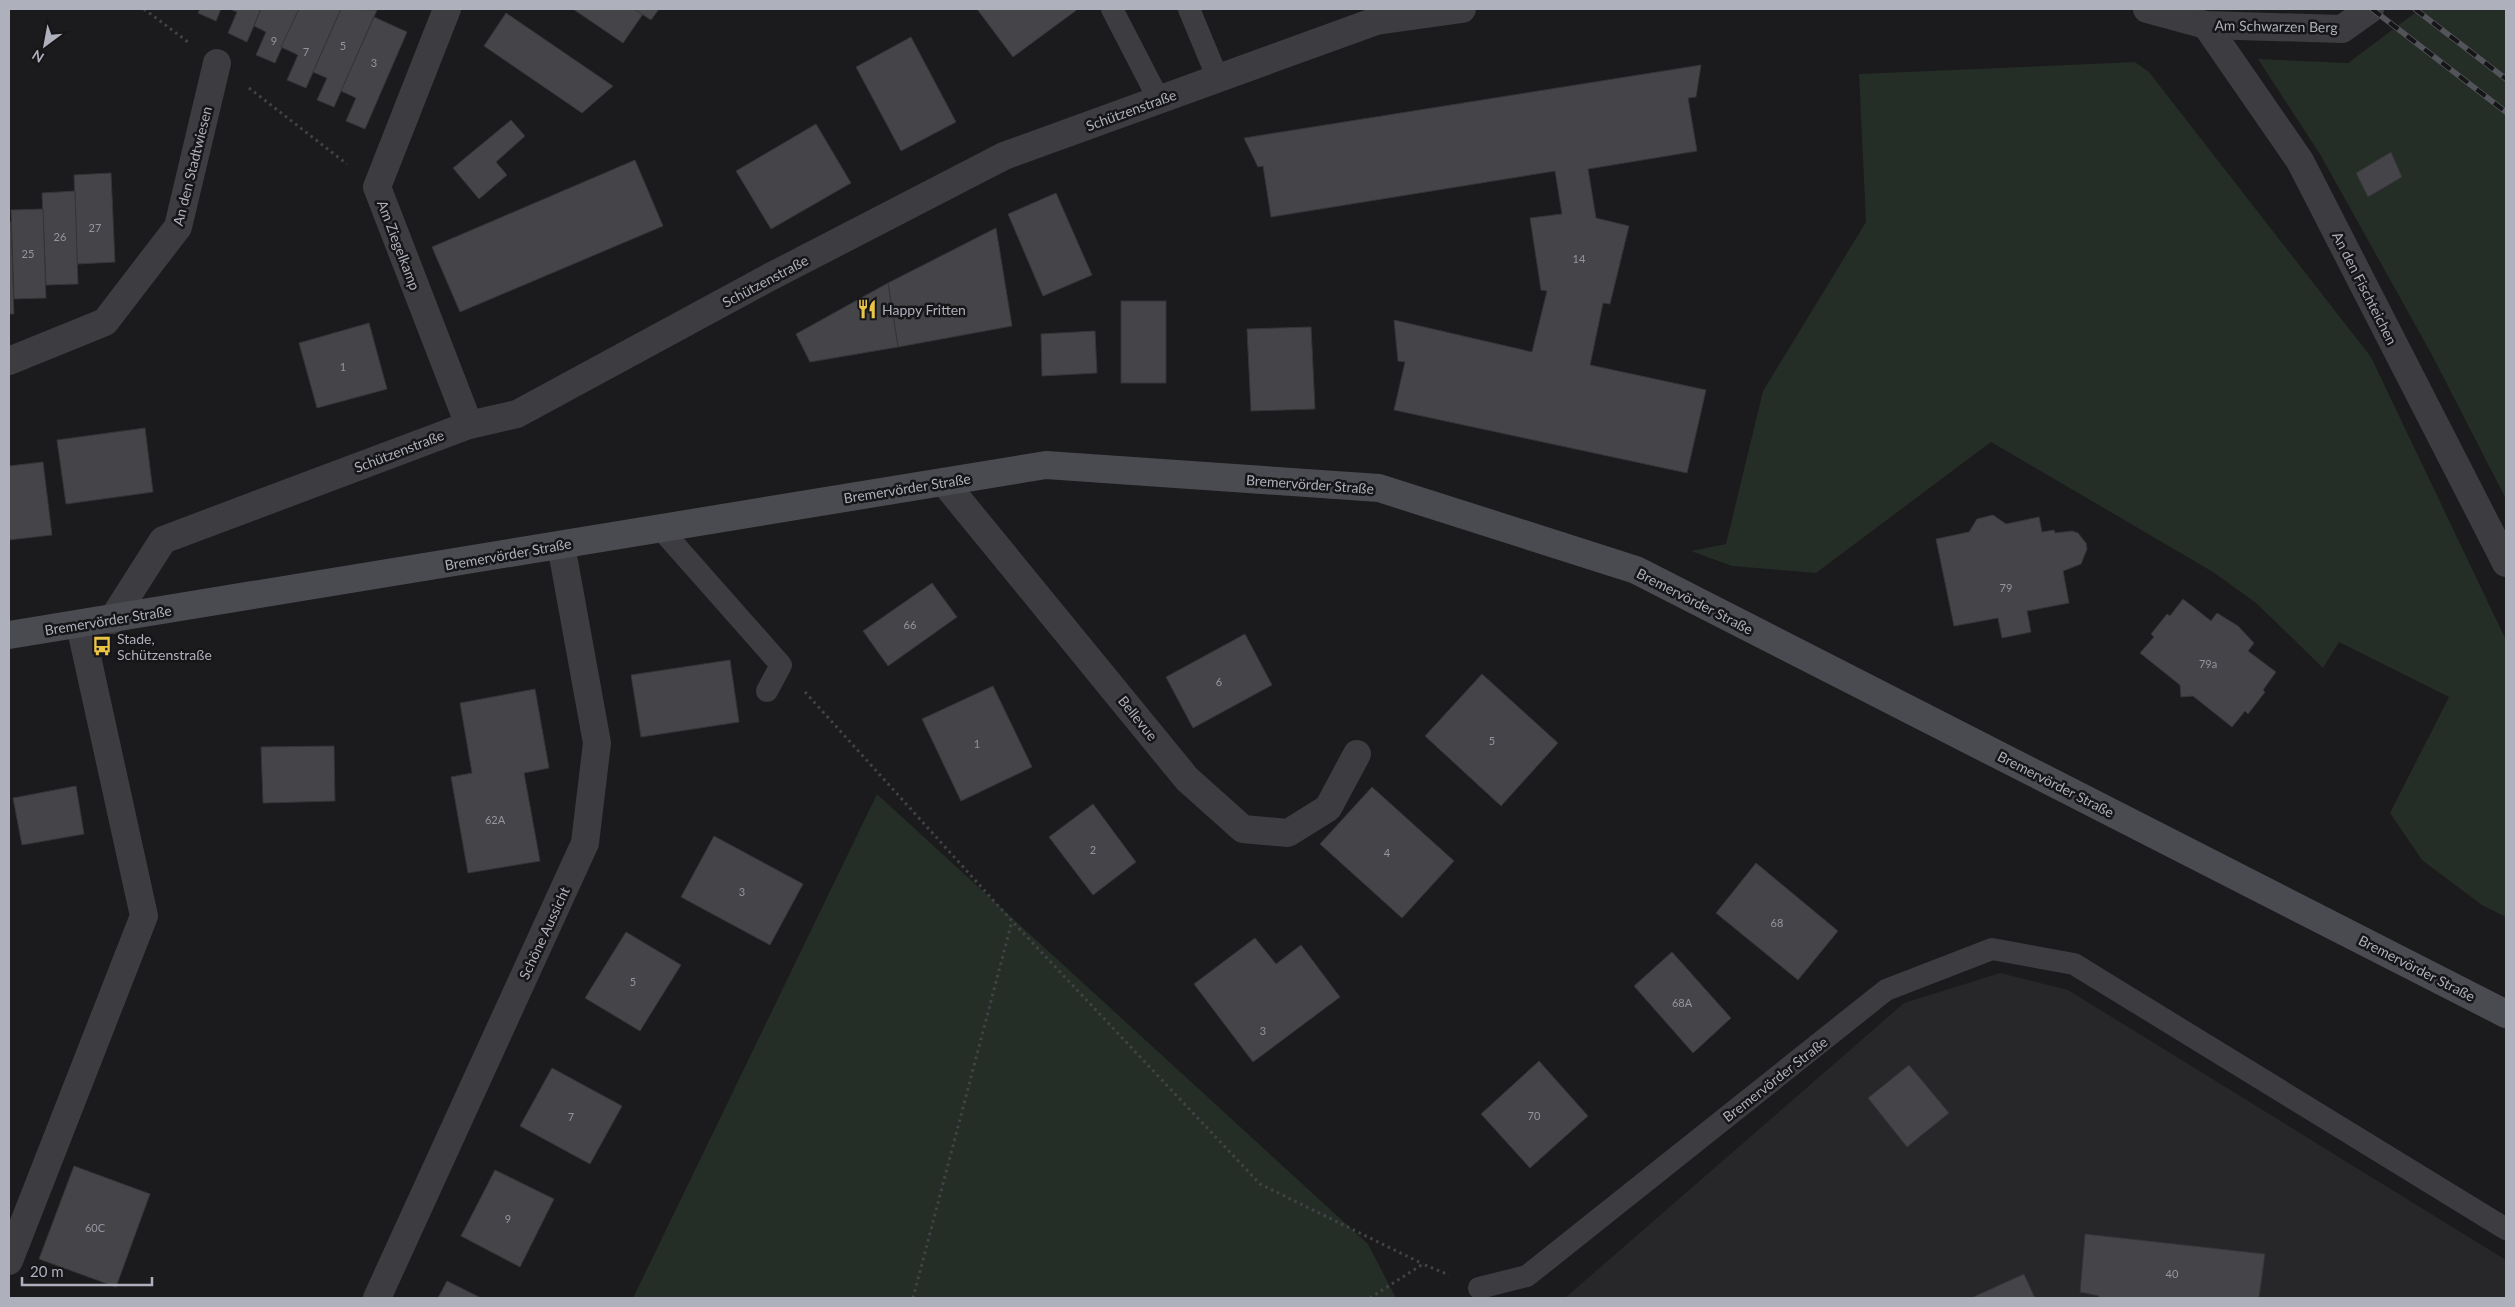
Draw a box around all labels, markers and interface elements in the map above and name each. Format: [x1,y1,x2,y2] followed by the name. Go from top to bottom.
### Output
[2214,16,2338,36] street label: Am Schwarzen Berg
[20,20,70,70] north arrow
[271,34,277,47] house number: 9
[340,39,346,52] house number: 5
[303,45,309,58] house number: 7
[29,46,47,67] text: N
[371,56,377,69] house number: 3
[1084,86,1178,134] street label: Schützenstraße
[169,104,215,228] street label: An den Stadtwiesen
[374,198,424,293] street label: Am Ziegelkamp
[89,221,101,234] house number: 27
[2329,229,2401,347] street label: An den Fischteichen
[54,230,66,243] house number: 26
[22,247,34,260] house number: 25
[719,251,811,311] street label: Schützenstraße
[1573,252,1586,265] house number: 14
[856,298,878,320] restaurant icon: Happy Fritten
[882,301,966,318] place label: Happy Fritten
[340,360,346,373] house number: 1
[352,426,446,476] street label: Schützenstraße
[842,470,972,506] street label: Bremervörder Straße
[1245,471,1375,497] street label: Bremervörder Straße
[443,534,573,574] street label: Bremervörder Straße
[1634,564,1756,638] street label: Bremervörder Straße
[2000,581,2012,594] house number: 79
[43,602,173,638] street label: Bremervörder Straße
[904,618,916,631] house number: 66
[117,630,212,663] place label: Stade, Schützenstraße
[91,635,113,657] bus stop icon: Stade, Schützenstraße
[2199,657,2217,670] house number: 79a
[1216,675,1222,688] house number: 6
[1115,692,1161,744] street label: Bellevue
[1489,734,1495,747] house number: 5
[974,737,980,750] house number: 1
[1995,747,2117,821] street label: Bremervörder Straße
[485,813,506,826] house number: 62A
[1090,843,1096,856] house number: 2
[1384,846,1391,859] house number: 4
[515,884,573,982] street label: Schöne Aussicht
[739,885,745,898] house number: 3
[1771,916,1783,929] house number: 68
[2356,931,2478,1005] street label: Bremervörder Straße
[630,975,636,988] house number: 5
[1672,996,1693,1009] house number: 68A
[1260,1024,1266,1037] house number: 3
[1719,1033,1831,1125] street label: Bremervörder Straße
[1528,1109,1541,1122] house number: 70
[568,1110,574,1123] house number: 7
[505,1212,511,1225] house number: 9
[85,1221,106,1234] house number: 60C
[22,1254,152,1286] scale bar
[30,1262,64,1280] text: 20 m
[2166,1267,2179,1280] house number: 40

